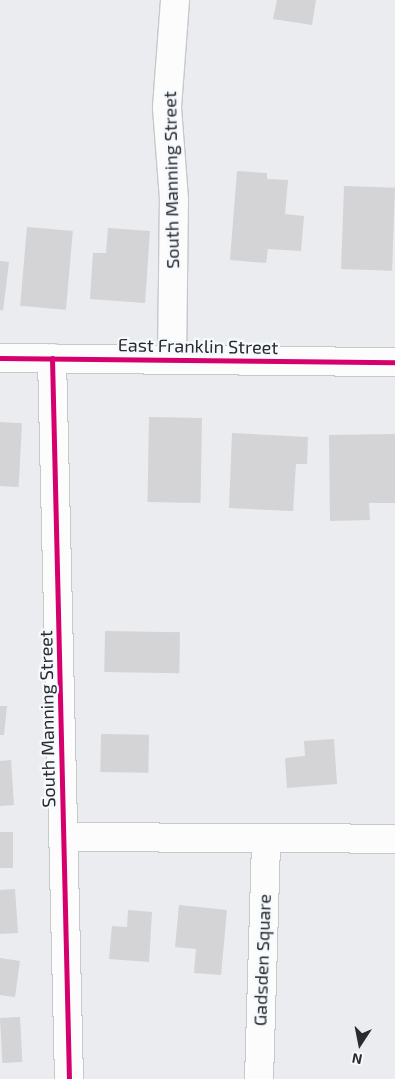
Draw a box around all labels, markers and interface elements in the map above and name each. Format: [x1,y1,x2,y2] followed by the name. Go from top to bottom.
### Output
[159,91,183,269] street label: South Manning Street
[118,334,278,358] street label: East Franklin Street
[35,630,59,808] street label: South Manning Street
[249,894,275,1026] street label: Gadsden Square
[335,1019,385,1069] north arrow
[350,1050,364,1069] text: N

